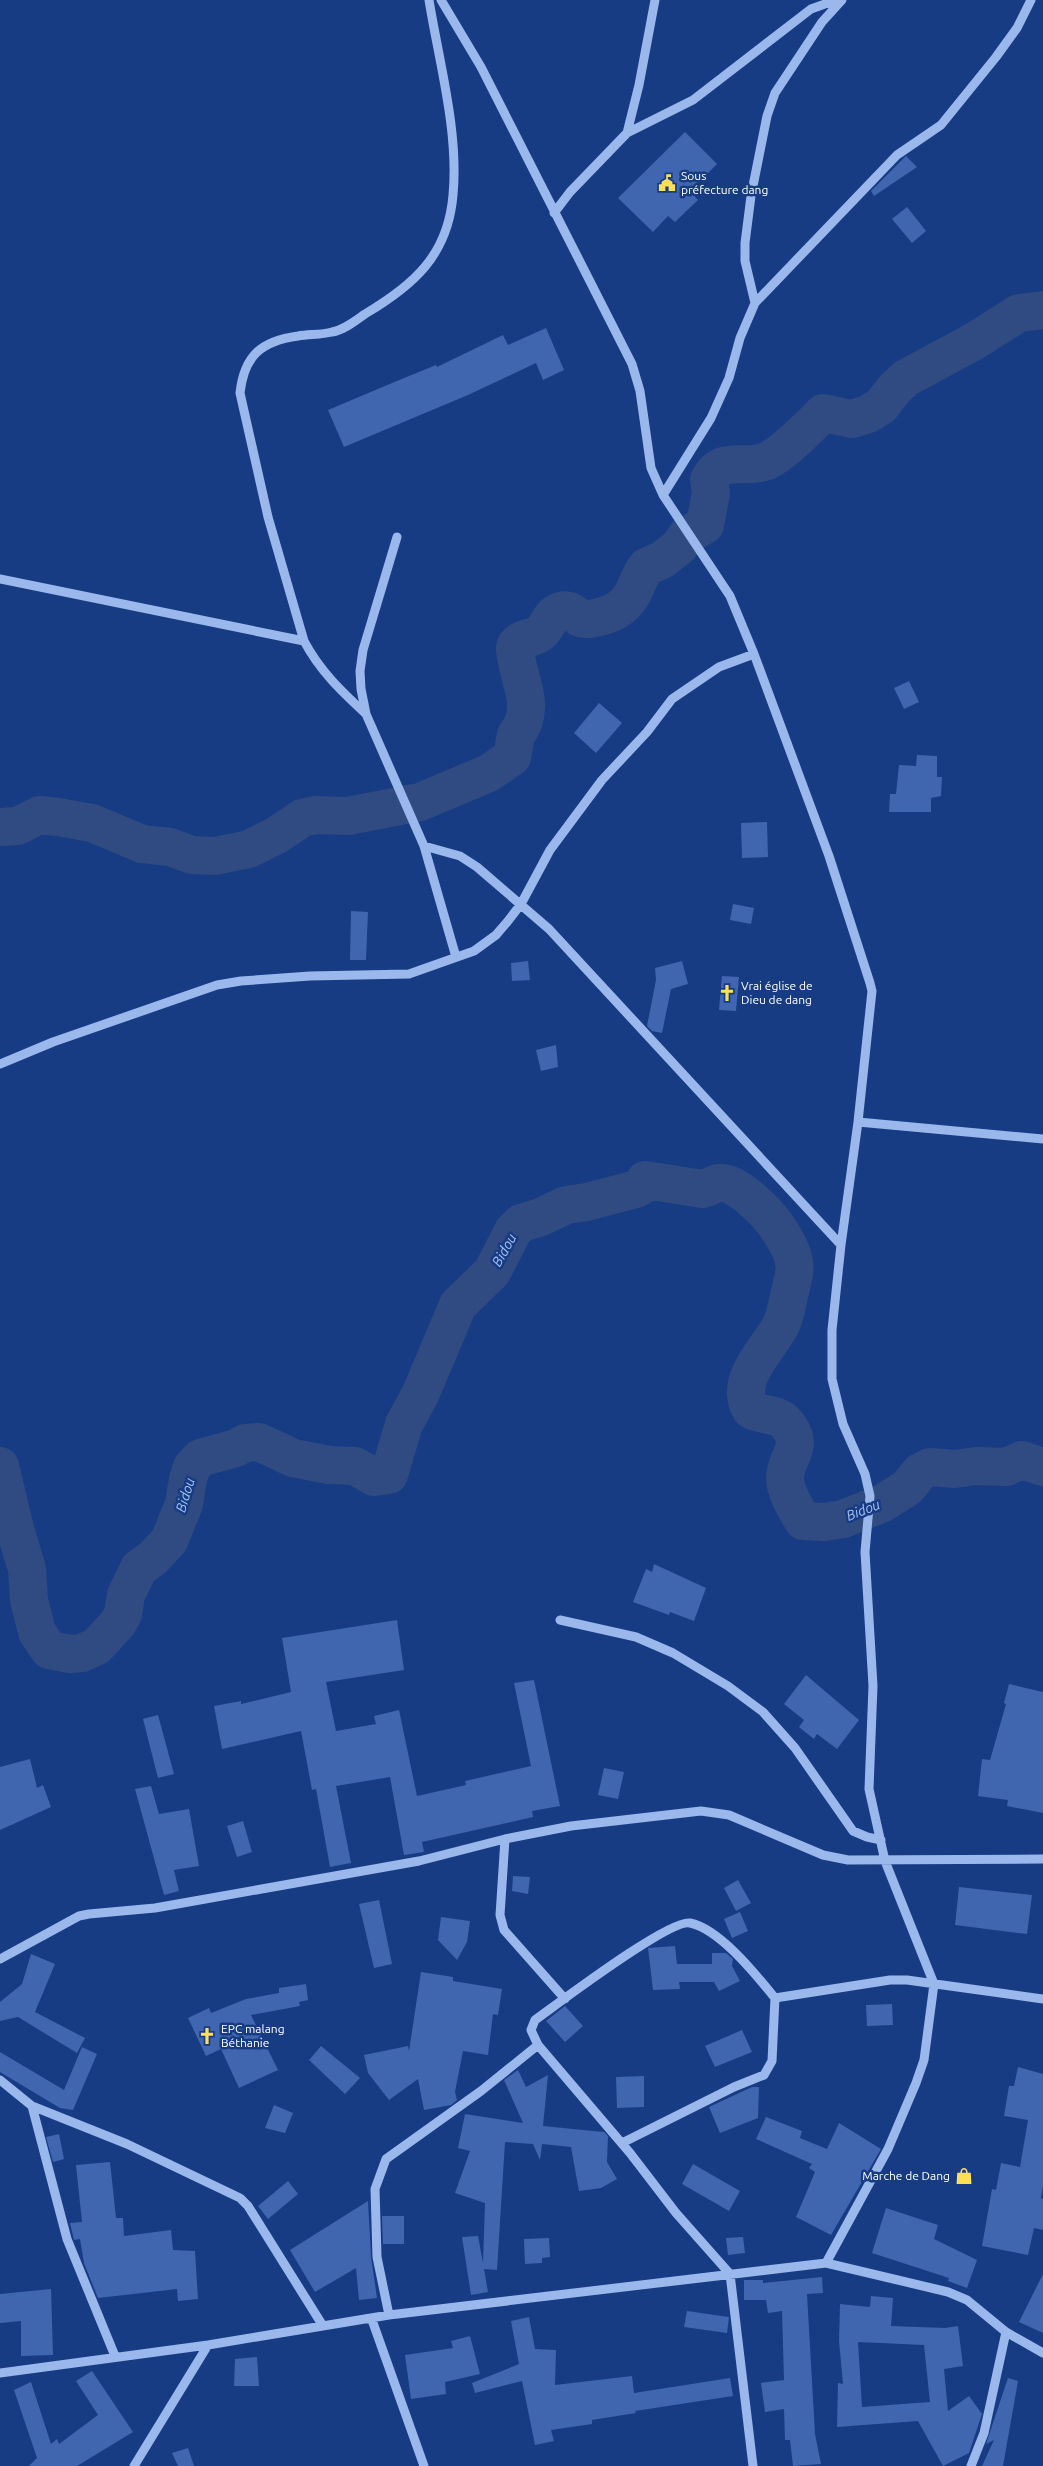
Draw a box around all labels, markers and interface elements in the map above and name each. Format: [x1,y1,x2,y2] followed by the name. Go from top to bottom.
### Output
[681,169,768,196] place label: Sous préfecture dang
[657,173,677,193] public building icon: Sous préfecture dang
[741,979,813,1006] place label: Vrai église de Dieu de dang
[717,983,737,1003] church icon: Vrai église de Dieu de dang
[489,1230,520,1269] water label: Bidou
[172,1475,198,1514] water label: Bidou
[844,1496,883,1524] water label: Bidou
[221,2022,285,2049] place label: EPC malang Béthanie
[197,2026,217,2046] church icon: EPC malang Béthanie
[954,2166,974,2186] shop icon: Marche de Dang
[862,2169,950,2182] place label: Marche de Dang

